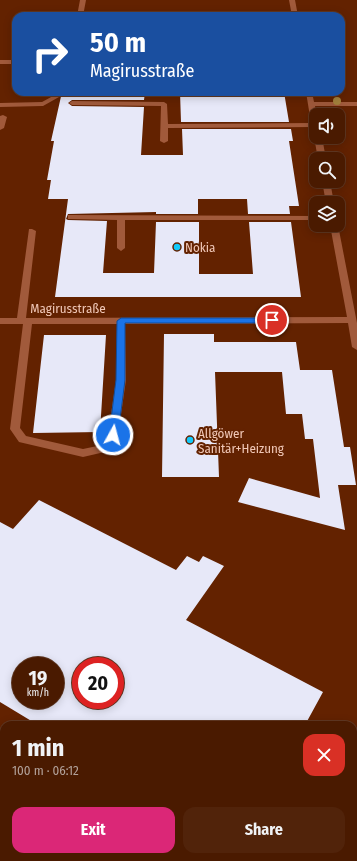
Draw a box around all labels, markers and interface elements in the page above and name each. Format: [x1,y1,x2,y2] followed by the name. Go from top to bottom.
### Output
[90,26,146,59] text: 50 m
[24,28,76,80] icon: right
[90,60,194,82] text: Magirusstraße
[309,108,345,232] map controls
[309,108,345,144] button: sound
[309,152,345,188] button: search
[309,196,345,232] button: layers
[185,240,215,255] place label: Nokia
[172,242,182,252] marker: Nokia
[30,301,106,316] street label: Magirusstraße
[255,303,289,337] pin
[261,309,283,331] icon: arrive
[92,414,134,456] position arrow
[198,426,285,456] place label: Allgöwer Sanitär+Heizung
[185,435,195,445] marker: Allgöwer Sanitär+Heizung
[72,657,124,709] speed limit sign: 20
[29,666,47,690] text: 19
[27,687,49,699] text: km/h
[12,734,64,762] text: 1 min
[303,734,345,776] button: close
[12,763,79,778] text: 100 m · 06:12
[12,807,175,853] button: Exit
[183,807,345,853] button: Share

